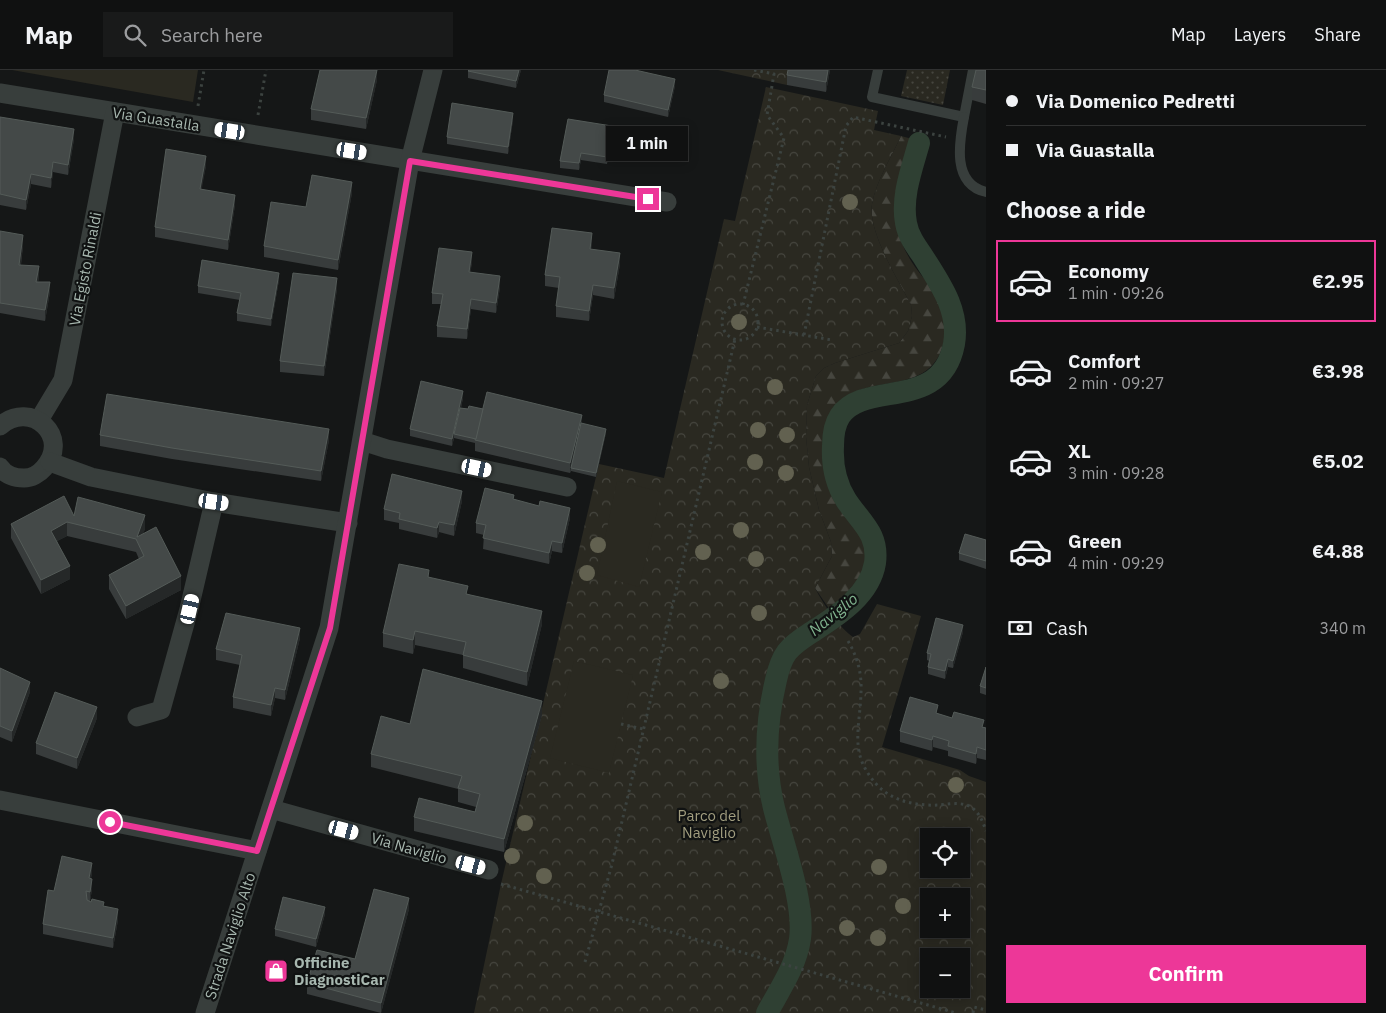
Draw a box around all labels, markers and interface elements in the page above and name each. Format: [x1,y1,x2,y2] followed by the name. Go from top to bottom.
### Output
[103,12,453,57] search box
[25,19,73,51] text: Map
[121,21,149,49] icon: search
[161,23,263,47] text: Search here
[1171,23,1206,46] text: Map
[1234,23,1286,46] text: Layers
[1314,23,1361,46] text: Share
[1036,89,1235,113] text: Via Domenico Pedretti
[111,103,201,135] street label: Via Guastalla
[214,121,245,141] car
[607,126,689,162] callout: 1 min
[626,133,668,153] text: 1 min
[1036,138,1155,162] text: Via Guastalla
[336,141,367,161] car
[637,188,659,210] route end
[1006,195,1146,224] text: Choose a ride
[65,210,105,328] street label: Via Egisto Rinaldi
[1008,259,1053,304] icon: car
[1068,259,1149,283] text: Economy
[1312,269,1364,293] text: €2.95
[1068,283,1164,303] text: 1 min · 09:26
[1008,349,1053,394] icon: car
[1068,349,1141,373] text: Comfort
[1312,359,1364,383] text: €3.98
[1068,373,1164,393] text: 2 min · 09:27
[1008,439,1053,484] icon: car
[1068,439,1091,463] text: XL
[1312,449,1364,473] text: €5.02
[460,458,493,478] car
[1068,463,1164,483] text: 3 min · 09:28
[198,492,229,512] car
[1008,529,1053,574] icon: car
[1068,529,1122,553] text: Green
[1312,539,1364,563] text: €4.88
[1068,553,1164,573] text: 4 min · 09:29
[804,588,862,640] water label: Naviglio
[179,593,200,625] car
[1006,614,1034,642] icon: cash
[1046,616,1088,640] text: Cash
[1319,618,1366,638] text: 340 m
[678,806,740,842] park label: Parco del Naviglio
[99,811,121,833] route start
[327,819,360,841] car
[369,828,449,868] street label: Via Naviglio
[920,828,970,998] map controls
[920,828,970,878] button: locate
[454,854,487,876] car
[201,870,259,1002] street label: Strada Naviglio Alto
[920,888,970,938] button: +
[1006,945,1366,1003] button: Confirm
[920,948,970,998] button: −
[294,953,385,989] place label: Officine DiagnostiCar
[263,958,289,984] shop icon: Officine DiagnostiCar

